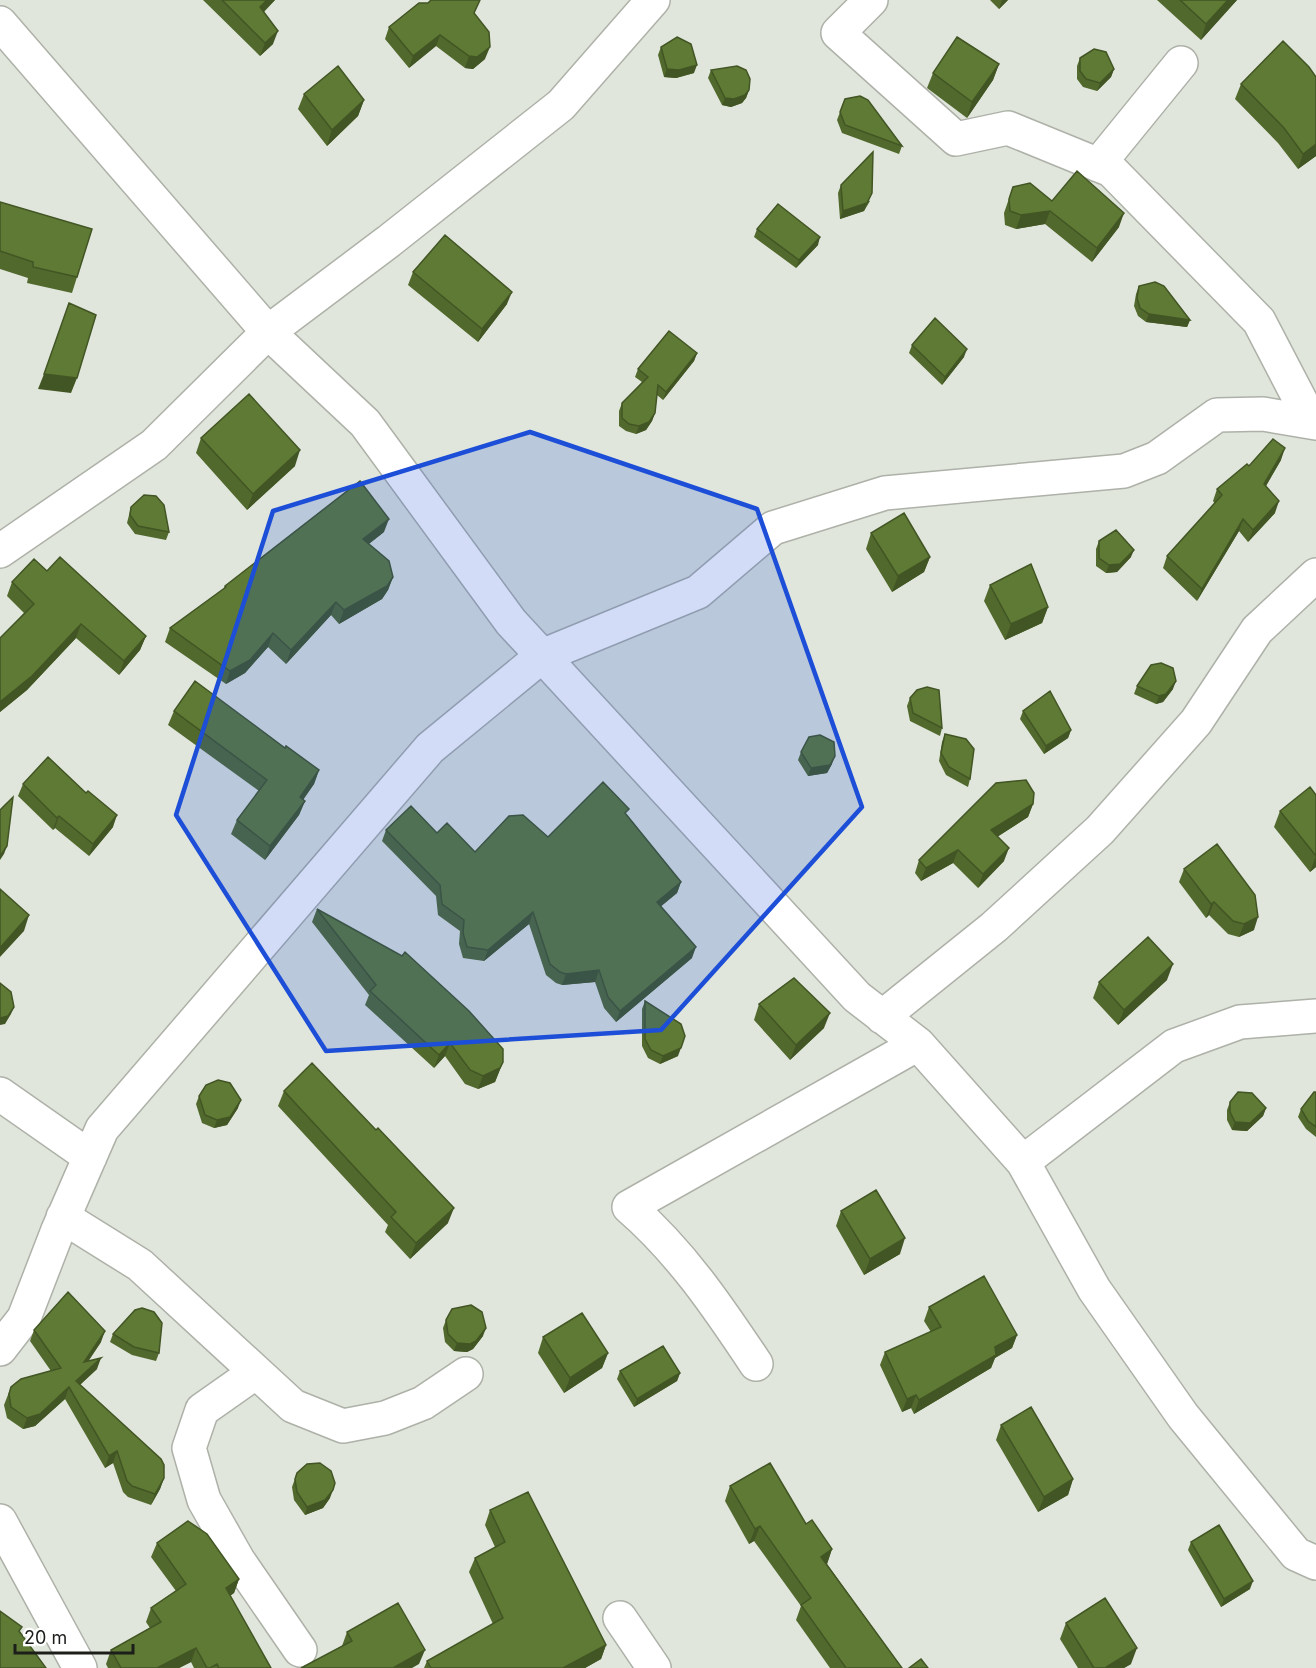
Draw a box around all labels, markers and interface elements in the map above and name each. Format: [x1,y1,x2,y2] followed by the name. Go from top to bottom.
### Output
[15,1617,134,1655] scale bar
[24,1627,67,1648] text: 20 m

